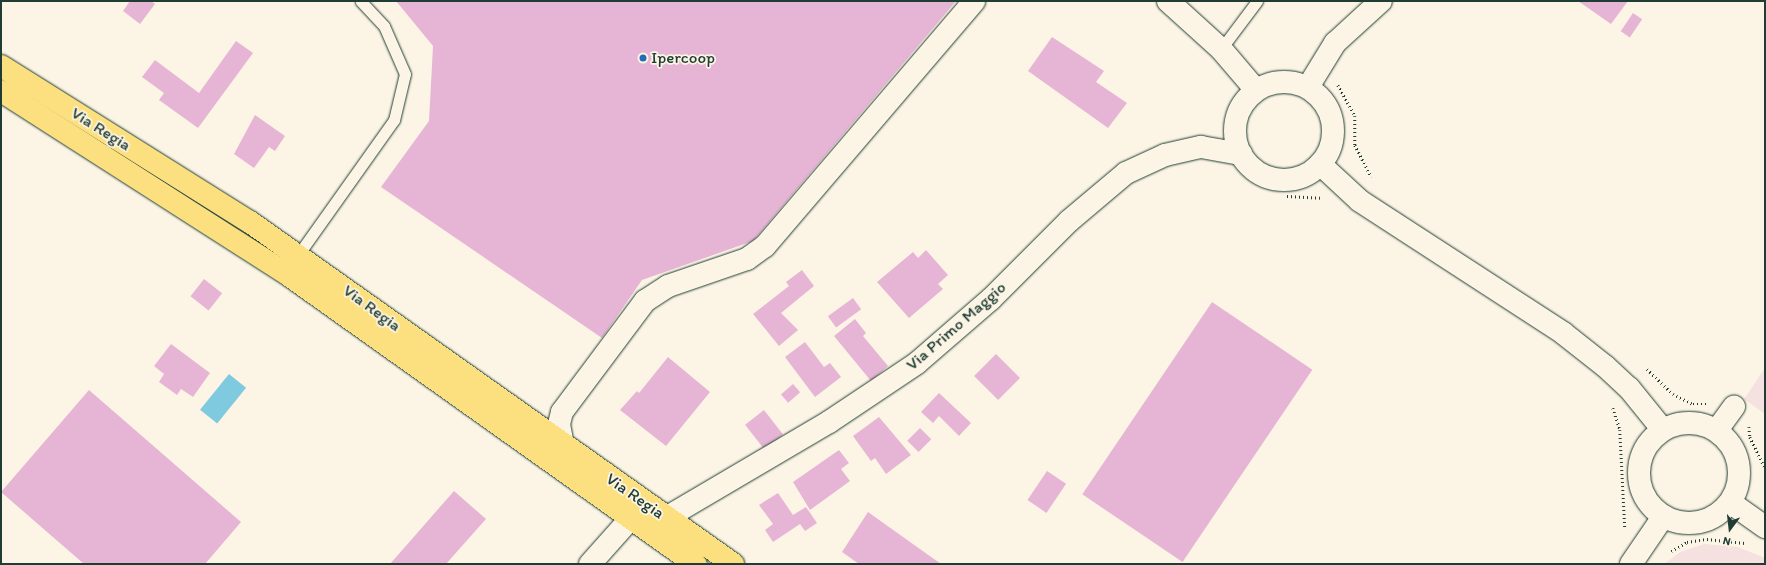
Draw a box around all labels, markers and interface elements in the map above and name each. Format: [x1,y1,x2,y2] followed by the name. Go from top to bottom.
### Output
[651,48,715,68] place label: Ipercoop
[638,53,648,63] marker: Ipercoop
[67,103,135,155] street label: Via Regia
[902,277,1010,375] street label: Via Primo Maggio
[339,280,405,336] street label: Via Regia
[602,469,668,523] street label: Via Regia
[1710,509,1750,549] north arrow
[1721,534,1732,548] text: N

